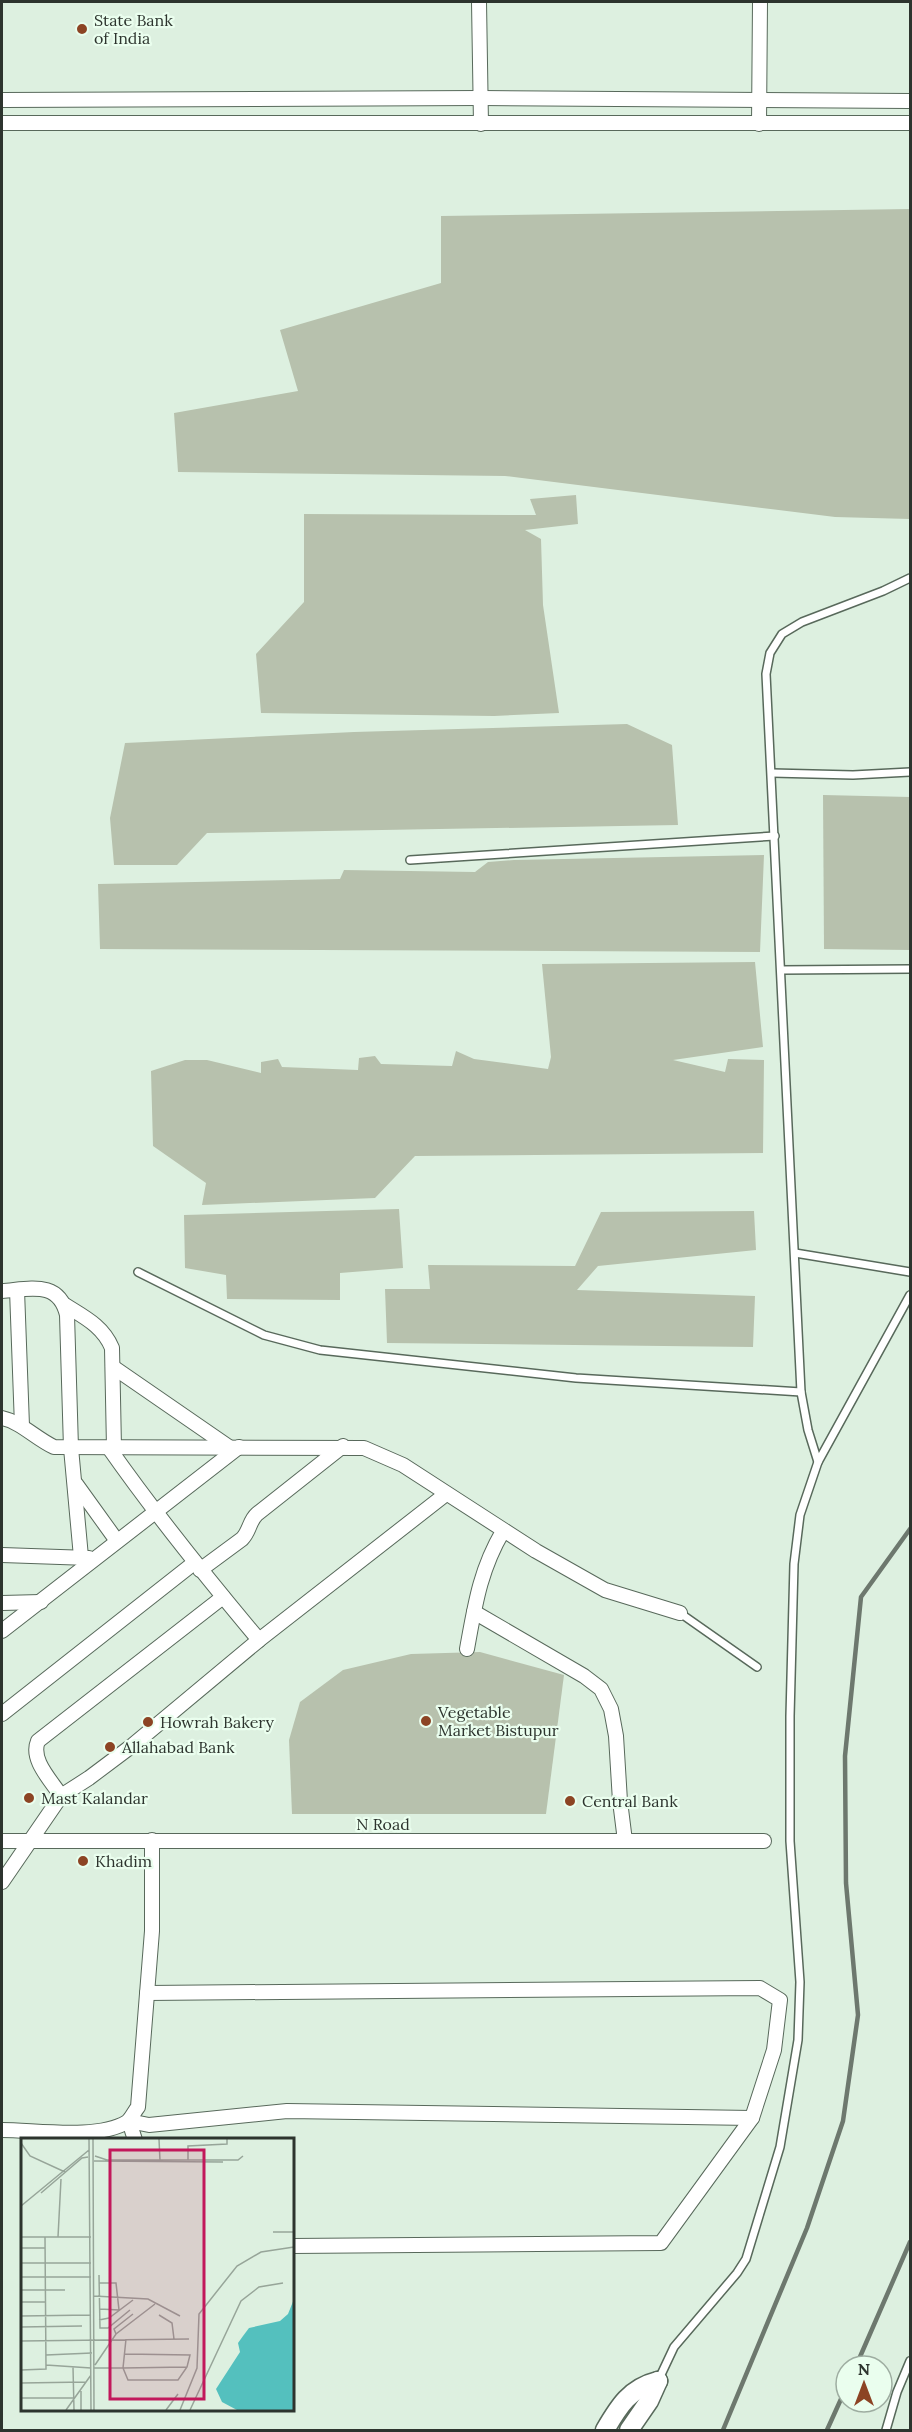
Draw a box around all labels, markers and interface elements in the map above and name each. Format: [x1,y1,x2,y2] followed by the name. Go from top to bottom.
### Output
[94,10,173,48] place label: State Bank of India
[75,22,89,36] marker: State Bank of India
[437,1702,559,1740] place label: Vegetable Market Bistupur
[160,1712,275,1732] place label: Howrah Bakery
[419,1714,433,1728] marker: Vegetable Market Bistupur
[141,1715,155,1729] marker: Howrah Bakery
[121,1737,235,1757] place label: Allahabad Bank
[103,1740,117,1754] marker: Allahabad Bank
[41,1788,148,1808] place label: Mast Kalandar
[22,1791,36,1805] marker: Mast Kalandar
[582,1791,678,1811] place label: Central Bank
[563,1794,577,1808] marker: Central Bank
[356,1814,410,1834] street label: N Road
[95,1851,152,1871] place label: Khadim
[76,1854,90,1868] marker: Khadim
[21,2138,294,2411] inset map
[834,2354,894,2414] north arrow
[858,2359,870,2379] text: N

